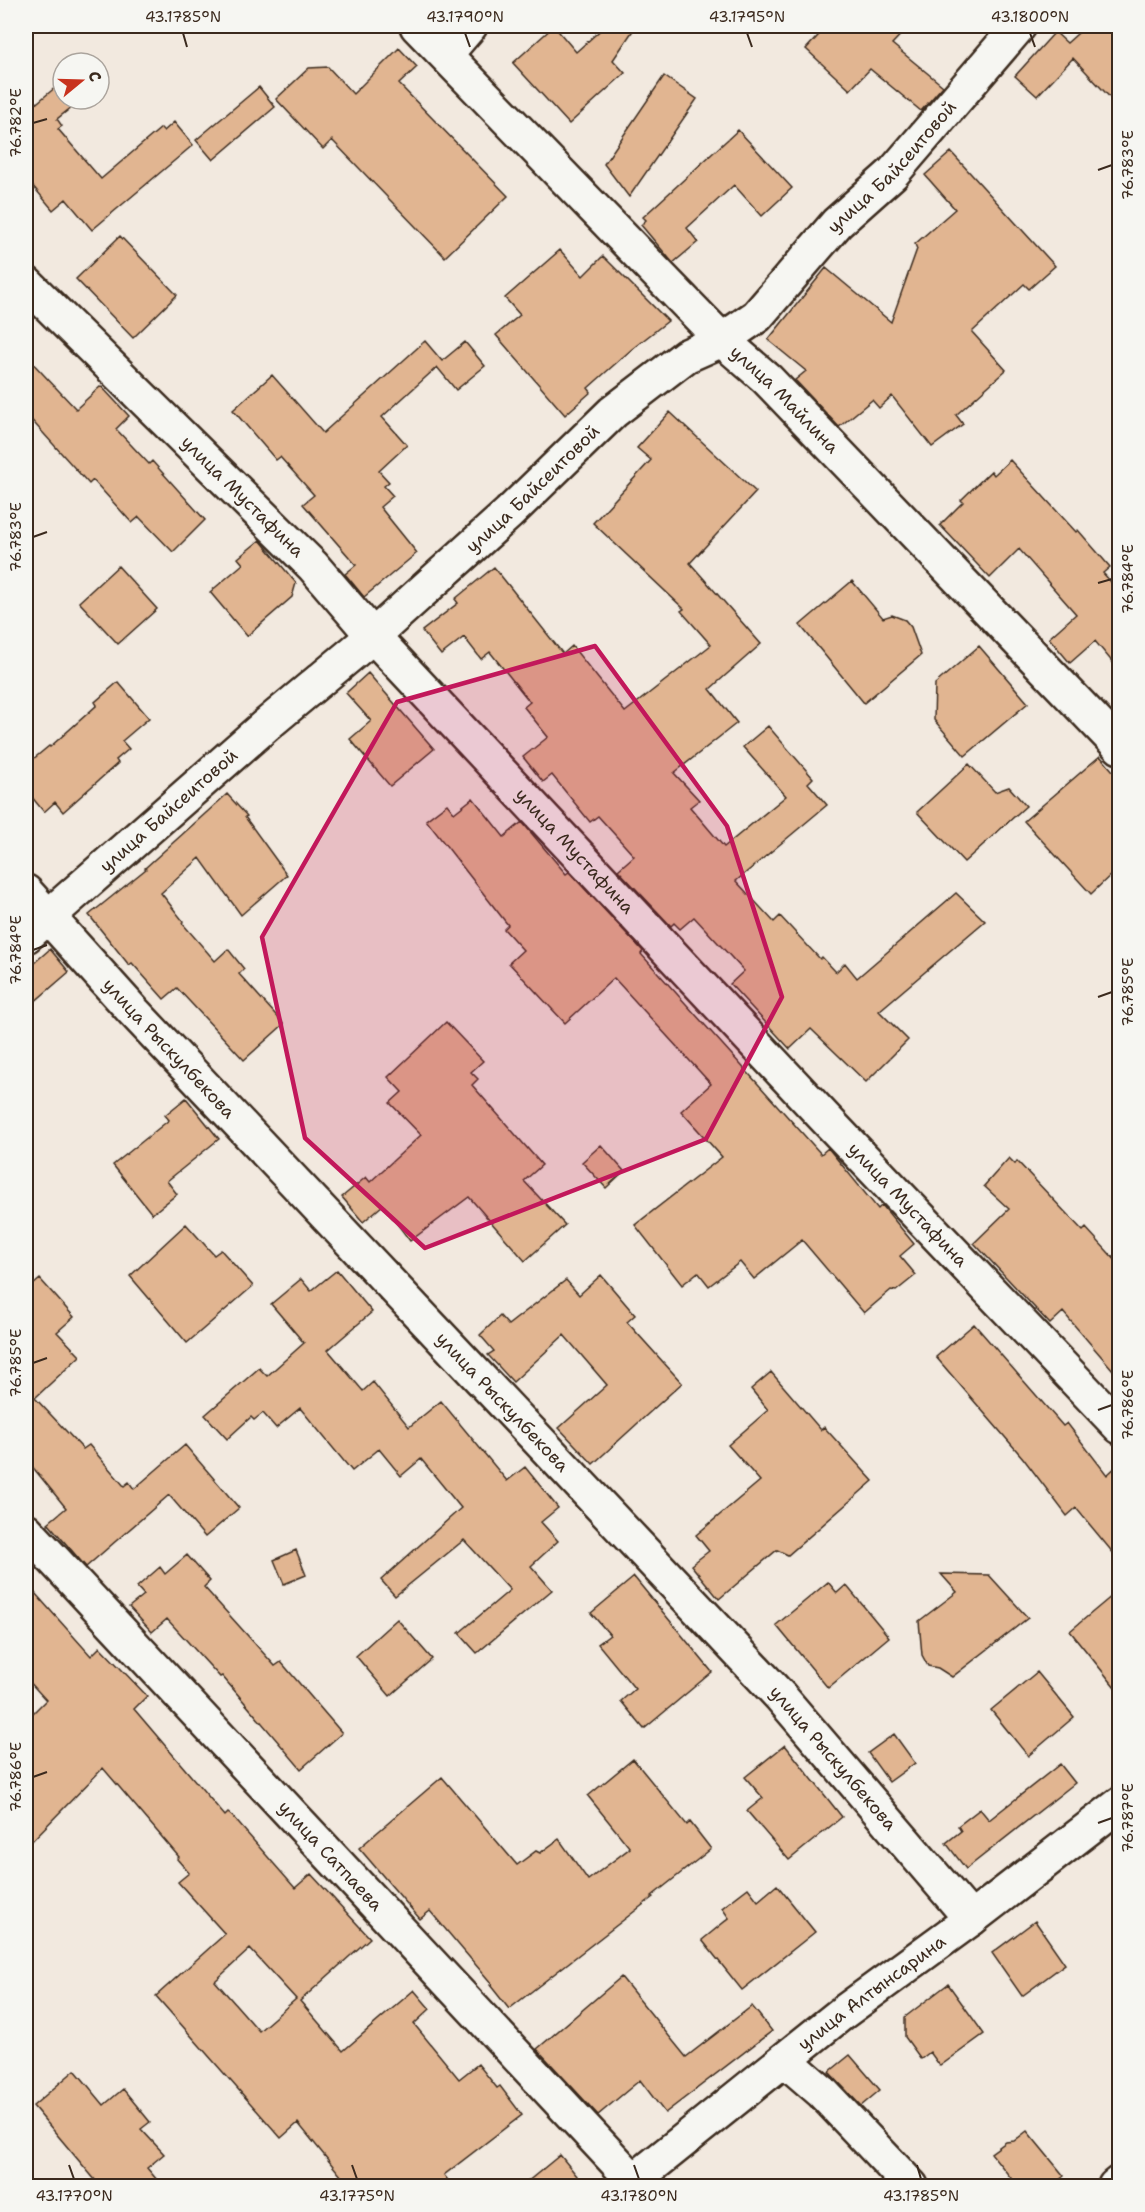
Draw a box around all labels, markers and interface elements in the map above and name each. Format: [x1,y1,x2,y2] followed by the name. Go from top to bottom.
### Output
[145,7,221,27] text: 43.1785°N
[426,7,504,27] text: 43.1790°N
[709,7,785,27] text: 43.1795°N
[991,7,1069,27] text: 43.1800°N
[51,51,111,111] north arrow
[83,68,106,85] text: С
[6,88,26,158] text: 76.782°E
[822,96,962,238] street label: улица Байсеитовой
[1118,130,1138,200] text: 76.783°E
[725,340,844,459] street label: улица Майлина
[461,419,605,558] street label: улица Байсеитовой
[176,430,309,563] street label: улица Мустафина
[6,502,26,572] text: 76.783°E
[1118,544,1138,614] text: 76.784°E
[95,743,243,878] street label: улица Байсеитовой
[510,783,639,919] street label: улица Мустафина
[6,915,26,985] text: 76.784°E
[1118,958,1138,1026] text: 76.785°E
[97,973,241,1124] street label: улица Рыскулбекова
[843,1137,973,1272] street label: улица Мустафина
[431,1327,574,1477] street label: улица Рыскулбекова
[6,1329,26,1397] text: 76.785°E
[1118,1370,1138,1440] text: 76.786°E
[764,1680,902,1836] street label: улица Рыскулбекова
[6,1742,26,1812] text: 76.786°E
[1118,1783,1138,1853] text: 76.787°E
[273,1795,388,1916] street label: улица Сатпаева
[793,1929,951,2056] street label: улица Алтынсарина
[35,2186,113,2206] text: 43.1770°N
[319,2186,395,2206] text: 43.1775°N
[600,2186,678,2206] text: 43.1780°N
[883,2186,959,2206] text: 43.1785°N

